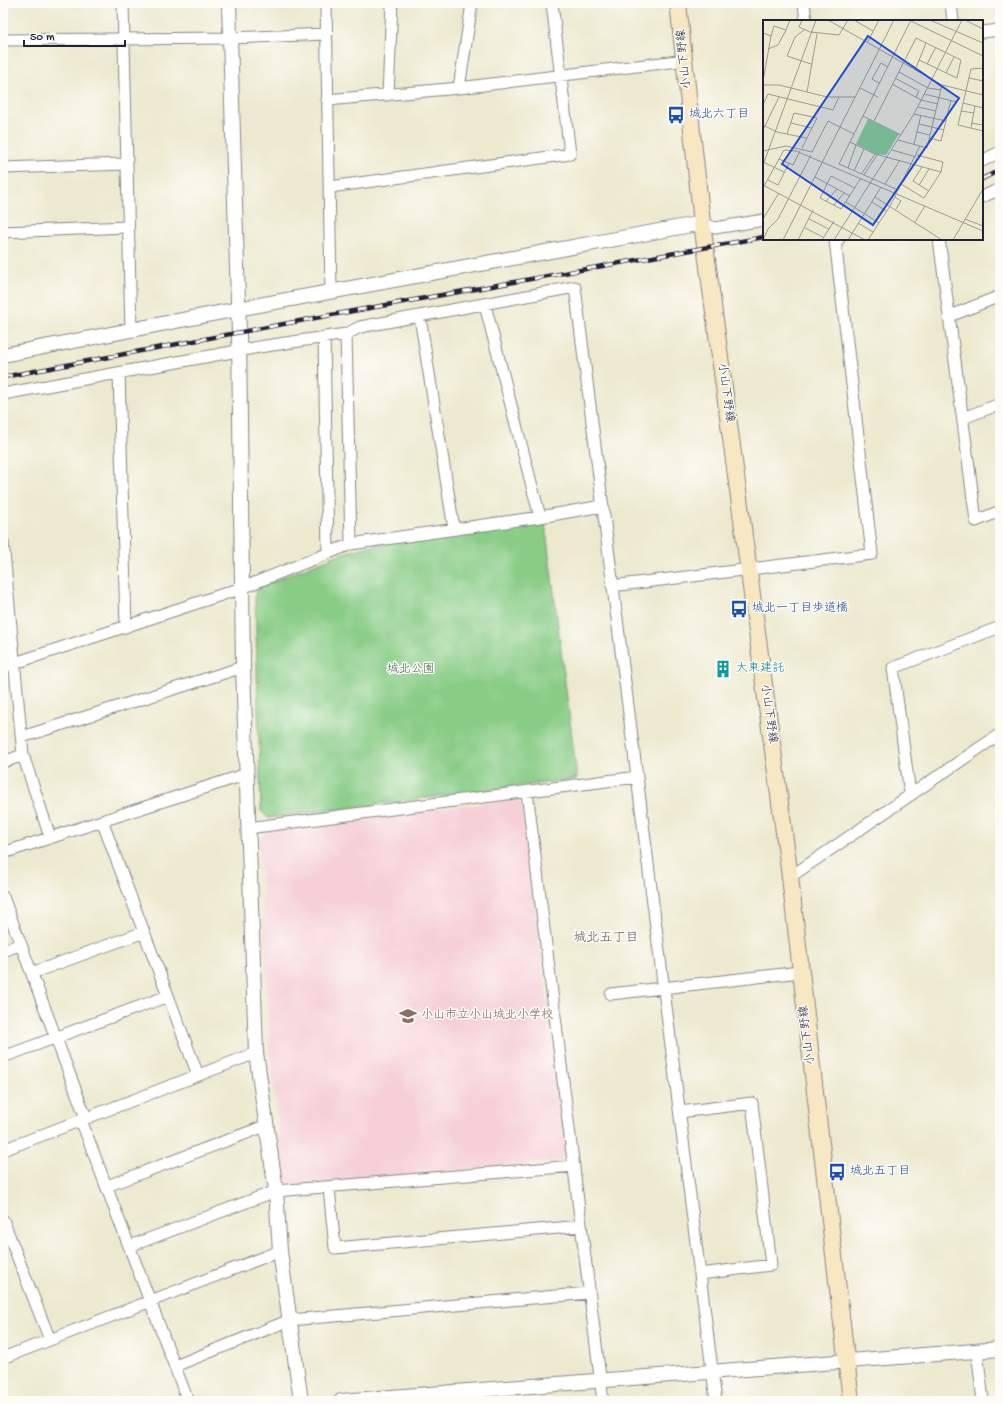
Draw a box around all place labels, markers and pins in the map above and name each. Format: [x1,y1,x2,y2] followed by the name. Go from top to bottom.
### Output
[666,105,686,125] bus stop icon: 城北六丁目
[689,107,749,122] place label: 城北六丁目
[729,599,749,619] bus stop icon: 城北一丁目歩道橋
[752,601,848,616] place label: 城北一丁目歩道橋
[713,659,733,679] building icon: 大東建託
[736,661,784,676] place label: 大東建託
[398,1006,418,1026] school or university icon: 小山市立小山城北小学校
[421,1008,553,1023] place label: 小山市立小山城北小学校
[827,1162,847,1182] bus stop icon: 城北五丁目
[850,1164,910,1179] place label: 城北五丁目

